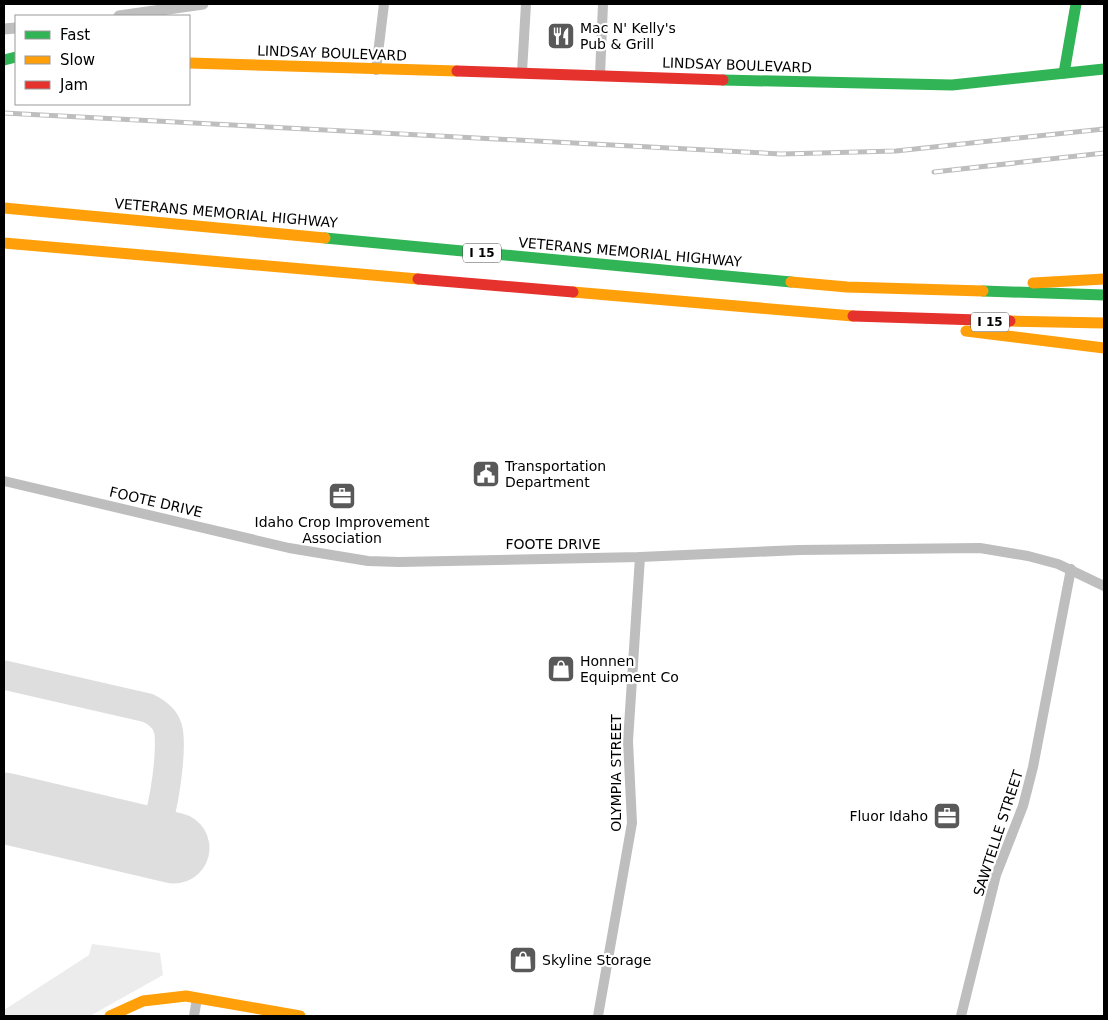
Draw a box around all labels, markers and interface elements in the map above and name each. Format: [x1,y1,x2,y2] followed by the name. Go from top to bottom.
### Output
[15,15,190,105] legend
[580,20,676,52] place label: Mac N' Kelly's Pub & Grill
[546,21,576,51] restaurant icon: Mac N' Kelly's Pub & Grill
[60,26,90,44] text: Fast
[257,42,407,64] street label: LINDSAY BOULEVARD
[60,51,95,69] text: Slow
[662,54,812,76] street label: LINDSAY BOULEVARD
[59,76,88,94] text: Jam
[114,195,339,231] street label: VETERANS MEMORIAL HIGHWAY
[518,234,743,270] street label: VETERANS MEMORIAL HIGHWAY
[463,244,501,262] road number: I 15
[971,313,1009,332] road number: I 15
[504,458,606,490] place label: Transportation Department
[471,459,501,489] public building icon: Transportation Department
[327,481,357,511] office icon: Idaho Crop Improvement Association
[108,484,204,520] street label: FOOTE DRIVE
[255,514,430,546] place label: Idaho Crop Improvement Association
[506,536,601,552] street label: FOOTE DRIVE
[580,653,679,685] place label: Honnen Equipment Co
[546,654,576,684] shop icon: Honnen Equipment Co
[608,714,624,832] street label: OLYMPIA STREET
[970,768,1026,898] street label: SAWTELLE STREET
[932,801,962,831] office icon: Fluor Idaho
[849,808,928,824] place label: Fluor Idaho
[508,945,538,975] shop icon: Skyline Storage
[542,952,651,968] place label: Skyline Storage

